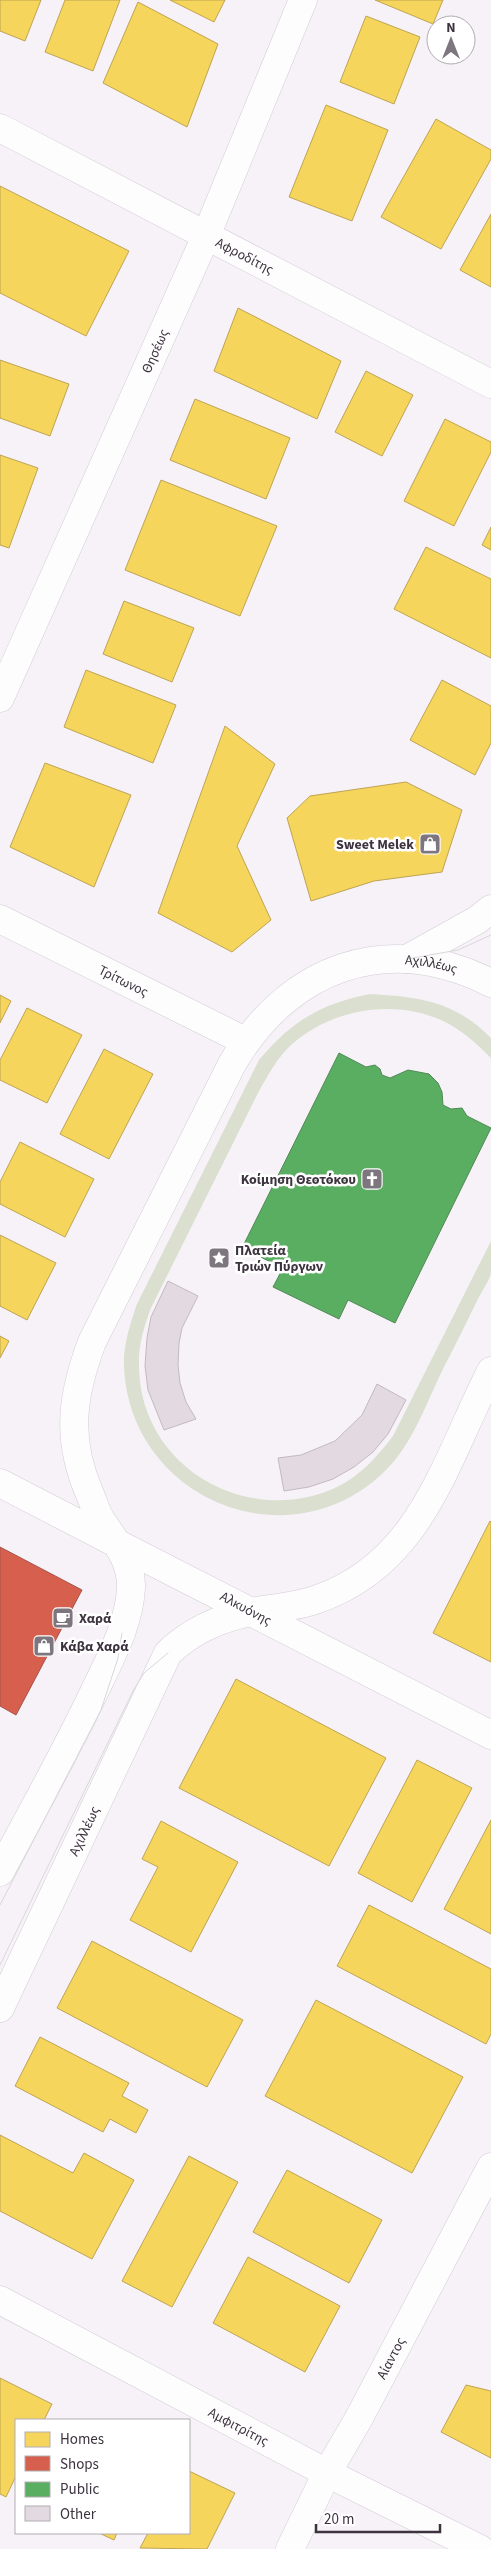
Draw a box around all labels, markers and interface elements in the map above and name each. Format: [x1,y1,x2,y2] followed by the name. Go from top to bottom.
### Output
[426,15,476,65] north arrow
[446,18,456,38] text: N
[212,233,277,280] street label: Αφροδίτης
[137,326,174,377] street label: Θησέως
[418,832,442,856] shop icon: Sweet Melek
[336,835,414,855] place label: Sweet Melek
[404,950,460,979] street label: Αχιλλέως
[95,961,151,1002] street label: Τρίτωνος
[360,1167,384,1191] church icon: Κοίμηση Θεοτόκου
[241,1170,356,1190] place label: Κοίμηση Θεοτόκου
[235,1241,324,1277] place label: Πλατεία Τριών Πύργων
[207,1246,231,1270] place icon: Πλατεία Τριών Πύργων
[216,1587,275,1631] street label: Αλκυόνης
[51,1606,75,1630] cafe icon: Χαρά
[79,1609,112,1629] place label: Χαρά
[32,1634,56,1658] shop icon: Κάβα Χαρά
[60,1637,129,1657] place label: Κάβα Χαρά
[64,1803,105,1859] street label: Αχιλλέως
[372,2334,411,2383] street label: Αίαντος
[205,2403,272,2451] street label: Αμφιτρίτης
[15,2419,190,2534] legend
[60,2429,104,2450] text: Homes
[60,2454,99,2475] text: Shops
[60,2479,99,2500] text: Public
[316,2502,440,2534] scale bar
[60,2504,97,2525] text: Other
[324,2509,354,2530] text: 20 m

